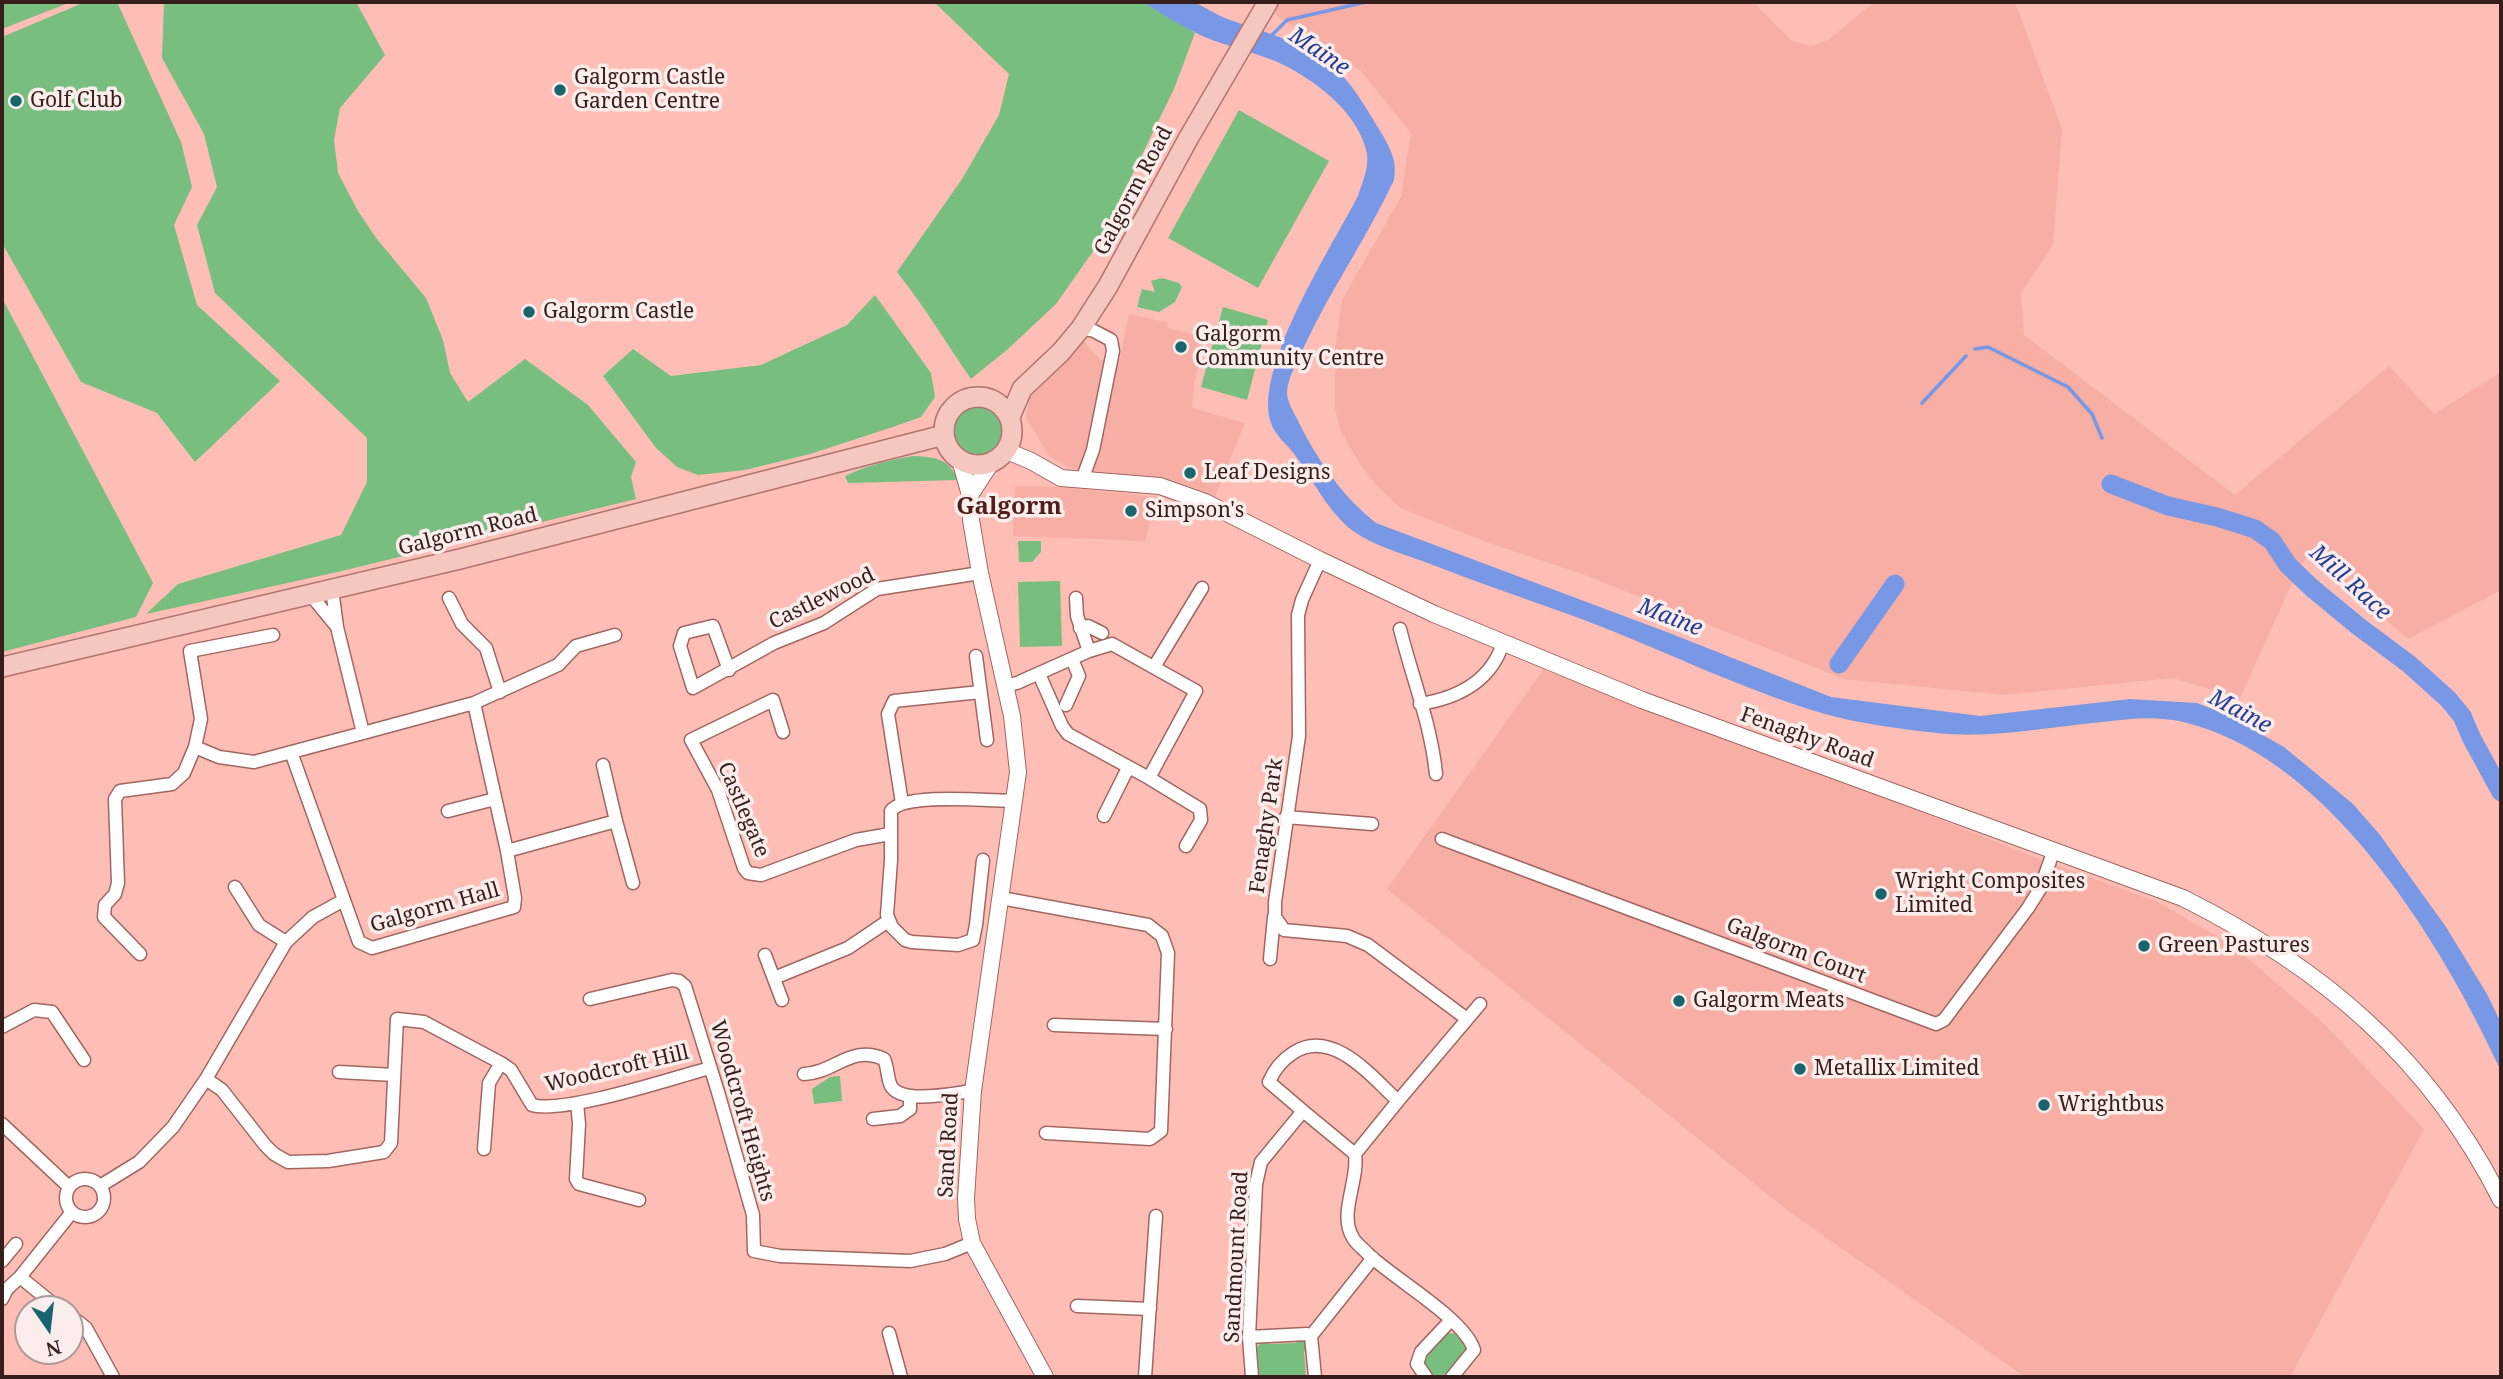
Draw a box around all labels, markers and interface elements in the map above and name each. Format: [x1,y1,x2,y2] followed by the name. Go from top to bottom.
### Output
[1284,22,1354,82] water label: Maine
[574,65,725,115] place label: Galgorm Castle Garden Centre
[552,82,568,98] marker: Galgorm Castle Garden Centre
[30,88,122,114] place label: Golf Club
[8,93,24,109] marker: Golf Club
[1089,122,1179,260] street label: Galgorm Road
[543,299,694,325] place label: Galgorm Castle
[521,304,537,320] marker: Galgorm Castle
[1195,322,1384,372] place label: Galgorm Community Centre
[1173,339,1189,355] marker: Galgorm Community Centre
[1204,460,1330,486] place label: Leaf Designs
[1182,465,1198,481] marker: Leaf Designs
[956,493,1062,521] district label: Galgorm
[1145,498,1244,524] place label: Simpson's
[396,503,540,561] street label: Galgorm Road
[1123,503,1139,519] marker: Simpson's
[2304,539,2396,627] water label: Mill Race
[765,563,879,635] street label: Castlewood
[1634,593,1706,643] water label: Maine
[2204,684,2276,740] water label: Maine
[1737,702,1877,774] street label: Fenaghy Road
[1245,757,1289,895] street label: Fenaghy Park
[712,759,774,861] street label: Castlegate
[1895,869,2085,919] place label: Wright Composites Limited
[367,877,503,939] street label: Galgorm Hall
[1873,886,1889,902] marker: Wright Composites Limited
[1723,913,1869,989] street label: Galgorm Court
[2158,933,2310,959] place label: Green Pastures
[2136,938,2152,954] marker: Green Pastures
[1693,988,1845,1014] place label: Galgorm Meats
[1671,993,1687,1009] marker: Galgorm Meats
[704,1018,780,1204] street label: Woodcroft Heights
[542,1040,692,1098] street label: Woodcroft Hill
[1814,1056,1979,1082] place label: Metallix Limited
[1792,1061,1808,1077] marker: Metallix Limited
[934,1092,964,1198] street label: Sand Road
[2058,1092,2164,1118] place label: Wrightbus
[2036,1097,2052,1113] marker: Wrightbus
[1220,1170,1254,1344] street label: Sandmount Road
[14,1295,84,1365] north arrow
[43,1334,64,1363] text: N

